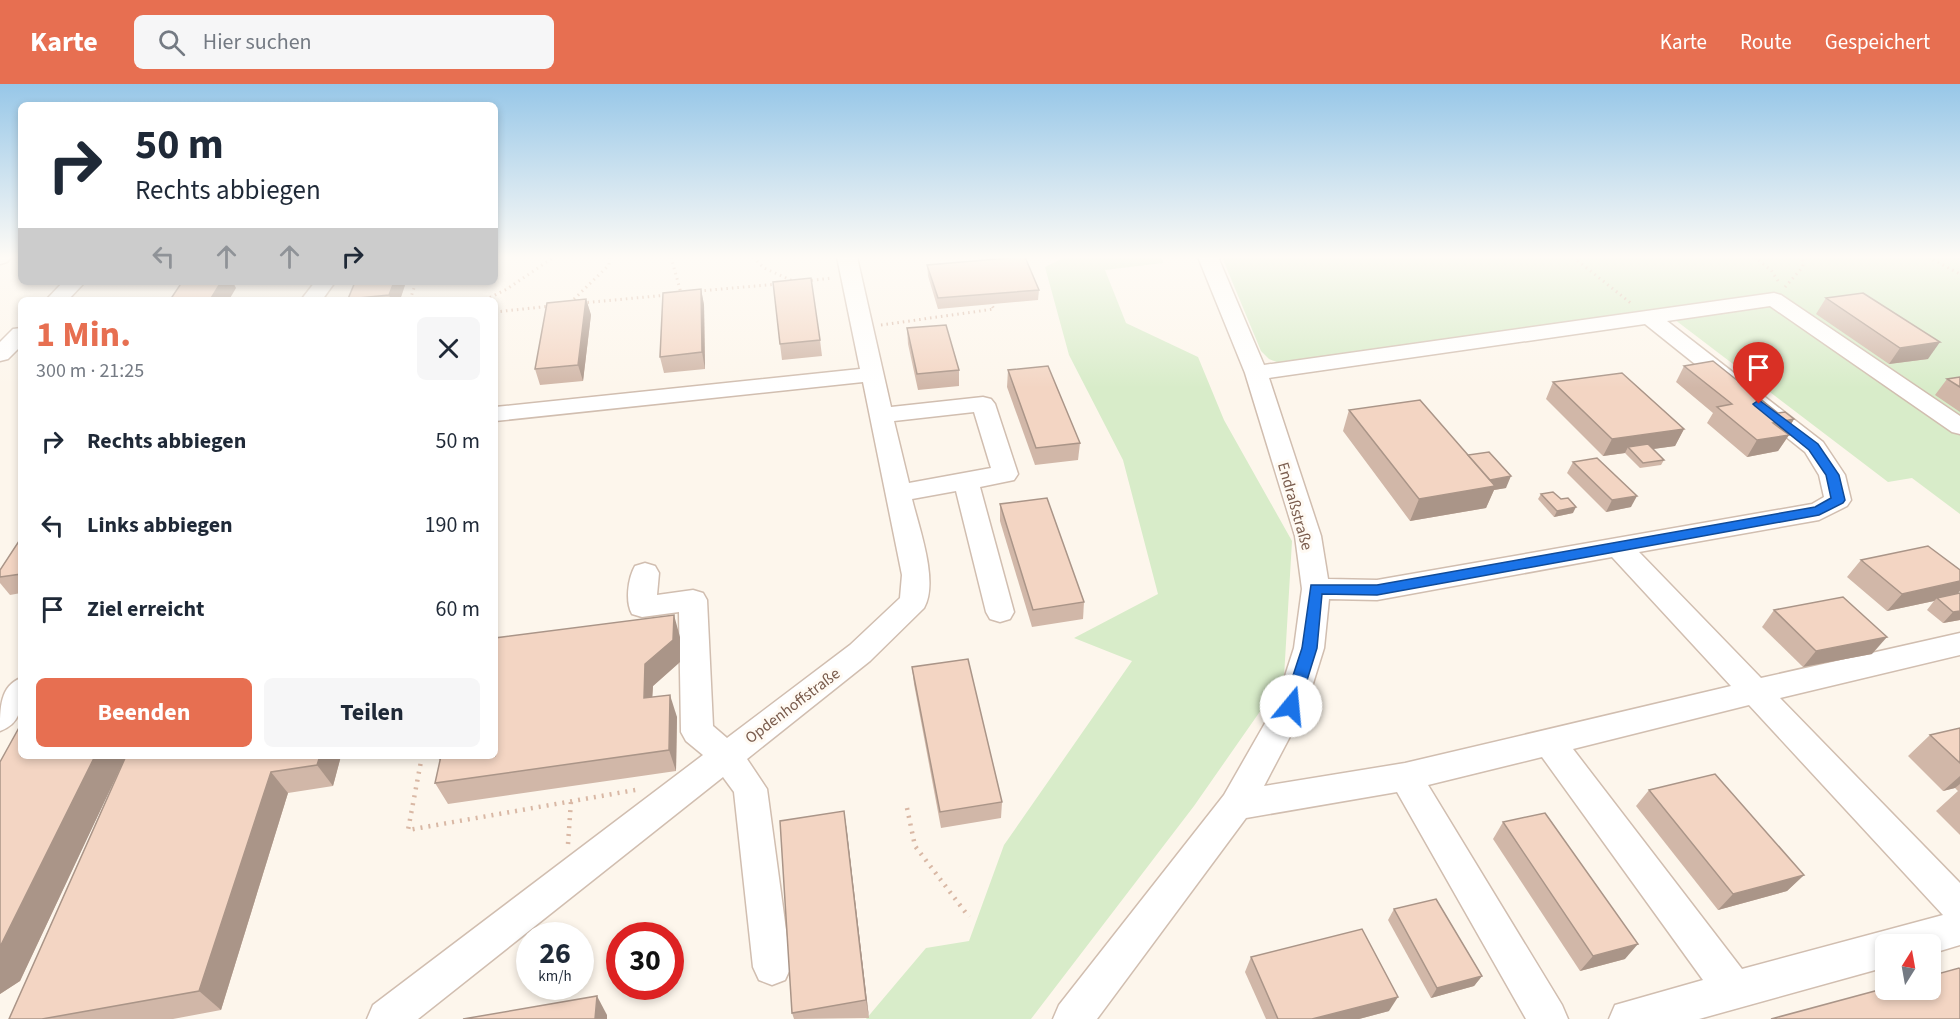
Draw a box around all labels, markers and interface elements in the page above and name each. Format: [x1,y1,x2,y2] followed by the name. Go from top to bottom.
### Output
[134,15,554,69] search box
[30,22,98,62] text: Karte
[155,26,188,59] icon: search
[203,26,312,58] text: Hier suchen
[1660,27,1707,57] text: Karte
[1740,27,1792,57] text: Route
[1825,27,1930,57] text: Gespeichert
[135,115,224,175] text: 50 m
[36,126,114,204] icon: right
[135,171,321,210] text: Rechts abbiegen
[147,240,180,273] icon: left
[210,240,243,273] icon: ahead
[273,240,306,273] icon: ahead
[336,240,369,273] icon: right
[36,309,131,360] text: 1 Min.
[417,317,480,380] button: close
[1733,342,1784,404] pin
[1742,351,1775,384] icon: arrive
[36,357,144,385] text: 300 m · 21:25
[36,425,69,458] icon: right
[87,425,246,457] text: Rechts abbiegen
[435,425,480,457] text: 50 m
[1272,460,1318,553] street label: Endraßstraße
[36,509,69,542] icon: left
[87,509,233,541] text: Links abbiegen
[425,509,480,541] text: 190 m
[36,593,69,626] icon: arrive
[87,593,205,625] text: Ziel erreicht
[435,593,480,625] text: 60 m
[741,663,845,749] street label: Opdenhoffstraße
[1259,674,1323,738] position arrow
[36,678,252,747] button: Beenden
[264,678,480,747] button: Teilen
[606,922,684,1000] speed limit sign: 30
[539,932,571,975] text: 26
[1875,934,1941,1000] north arrow
[1875,934,1941,1000] map controls
[538,966,572,987] text: km/h

